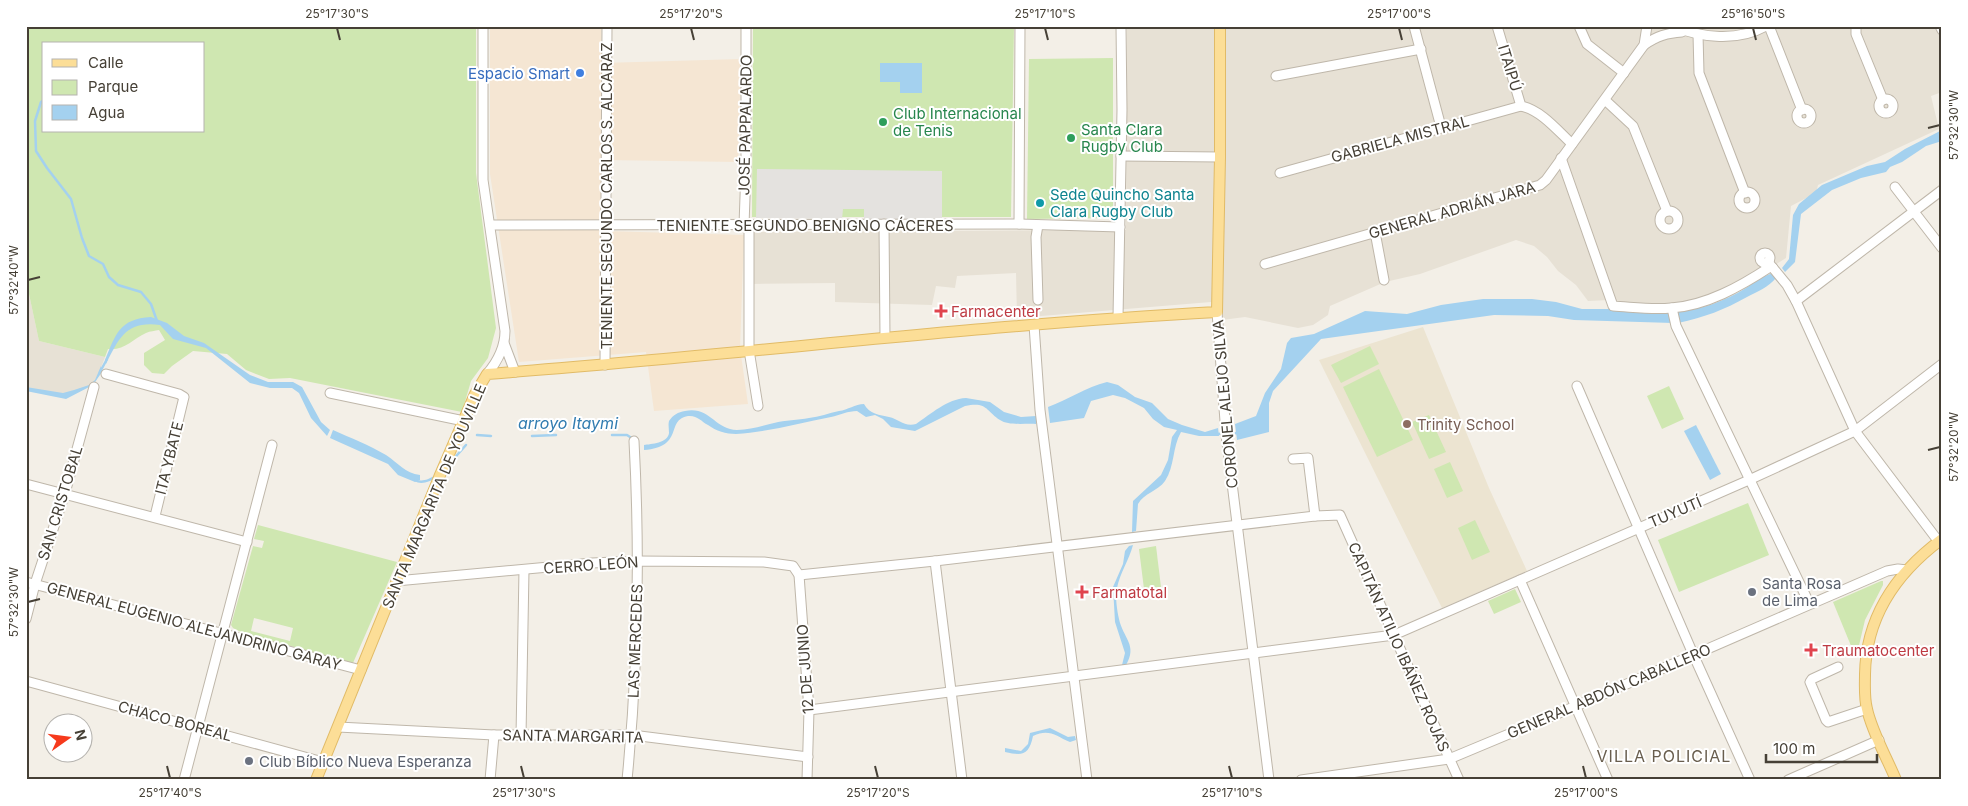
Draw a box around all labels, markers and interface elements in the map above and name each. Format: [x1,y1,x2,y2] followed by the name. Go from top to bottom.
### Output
[305,6,369,21] text: 25°17'30"S
[659,6,723,21] text: 25°17'20"S
[1014,6,1076,21] text: 25°17'10"S
[1367,6,1431,21] text: 25°17'00"S
[1721,6,1785,21] text: 25°16'50"S
[42,42,205,132] legend
[597,42,616,350] street label: TENIENTE SEGUNDO CARLOS S. ALCARAZ
[1494,42,1526,94] street label: ITAIPÚ
[88,53,123,72] text: Calle
[734,54,756,196] street label: JOSÉ PAPPALARDO
[468,64,570,83] place label: Espacio Smart
[574,67,586,79] marker: Espacio Smart
[88,77,138,96] text: Parque
[1946,90,1961,160] text: 57°32'30"W
[88,103,125,122] text: Agua
[893,104,1022,140] place label: Club Internacional de Tenis
[1329,111,1471,167] street label: GABRIELA MISTRAL
[877,116,889,128] marker: Club Internacional de Tenis
[1081,120,1163,156] place label: Santa Clara Rugby Club
[1065,132,1077,144] marker: Santa Clara Rugby Club
[1366,177,1538,243] street label: GENERAL ADRIÁN JARA
[1050,185,1194,221] place label: Sede Quincho Santa Clara Rugby Club
[1034,197,1046,209] marker: Sede Quincho Santa Clara Rugby Club
[656,216,954,235] street label: TENIENTE SEGUNDO BENIGNO CÁCERES
[6,245,21,315] text: 57°32'40"W
[951,302,1041,321] place label: Farmacenter
[935,305,947,317] marker: Farmacenter
[1208,319,1242,489] street label: CORONEL ALEJO SILVA
[378,381,490,611] street label: SANTA MARGARITA DE YOUVILLE
[1946,412,1961,482] text: 57°32'20"W
[518,413,619,433] water label: arroyo Itaymi
[1417,415,1514,434] place label: Trinity School
[1401,418,1413,430] marker: Trinity School
[151,419,187,497] street label: ITA YBATE
[34,443,86,563] street label: SAN CRISTOBAL
[1646,492,1704,532] street label: TUYUTÍ
[1344,539,1454,755] street label: CAPITÁN ATILIO IBÁÑEZ ROJAS
[543,552,639,578] street label: CERRO LEÓN
[6,567,21,637] text: 57°32'30"W
[1762,574,1841,610] place label: Santa Rosa de Lima
[45,577,343,675] street label: GENERAL EUGENIO ALEJANDRINO GARAY
[1092,583,1167,602] place label: Farmatotal
[624,584,646,698] street label: LAS MERCEDES
[1076,586,1088,598] marker: Farmatotal
[1746,586,1758,598] marker: Santa Rosa de Lima
[792,623,818,715] street label: 12 DE JUNIO
[1504,639,1714,743] street label: GENERAL ABDÓN CABALLERO
[1822,641,1935,660] place label: Traumatocenter
[1804,643,1818,657] marker: Traumatocenter
[116,697,234,745] street label: CHACO BOREAL
[42,714,92,764] north arrow
[502,725,644,747] street label: SANTA MARGARITA
[72,728,91,742] text: N
[1766,731,1877,763] scale bar
[1773,739,1815,758] text: 100 m
[1597,746,1731,766] district label: VILLA POLICIAL
[259,752,472,771] place label: Club Bíblico Nueva Esperanza
[243,755,255,767] marker: Club Bíblico Nueva Esperanza
[138,785,202,800] text: 25°17'40"S
[492,785,556,800] text: 25°17'30"S
[846,785,910,800] text: 25°17'20"S
[1201,785,1263,800] text: 25°17'10"S
[1554,785,1618,800] text: 25°17'00"S

